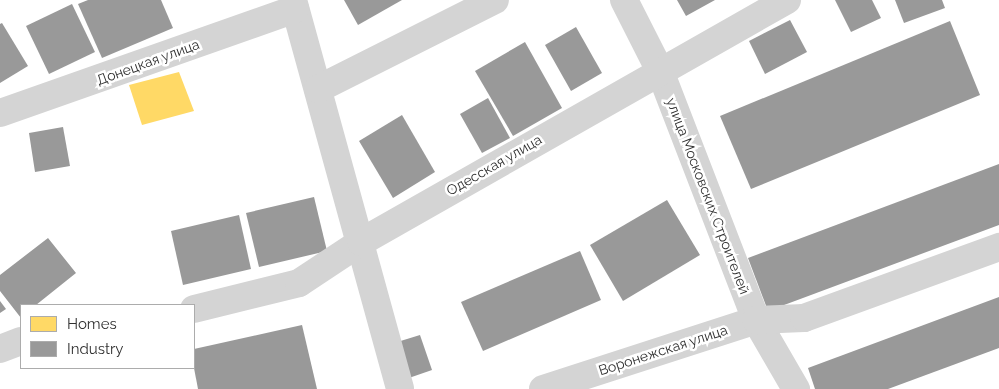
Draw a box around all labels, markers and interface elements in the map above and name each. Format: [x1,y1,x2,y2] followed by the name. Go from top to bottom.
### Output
[94,36,202,88] street label: Донецкая улица
[663,95,753,297] street label: улица Московских Строителей
[443,131,545,199] street label: Одесская улица
[20,304,195,369] legend
[67,315,117,333] text: Homes
[596,321,730,379] street label: Воронежская улица
[67,340,123,358] text: Industry

